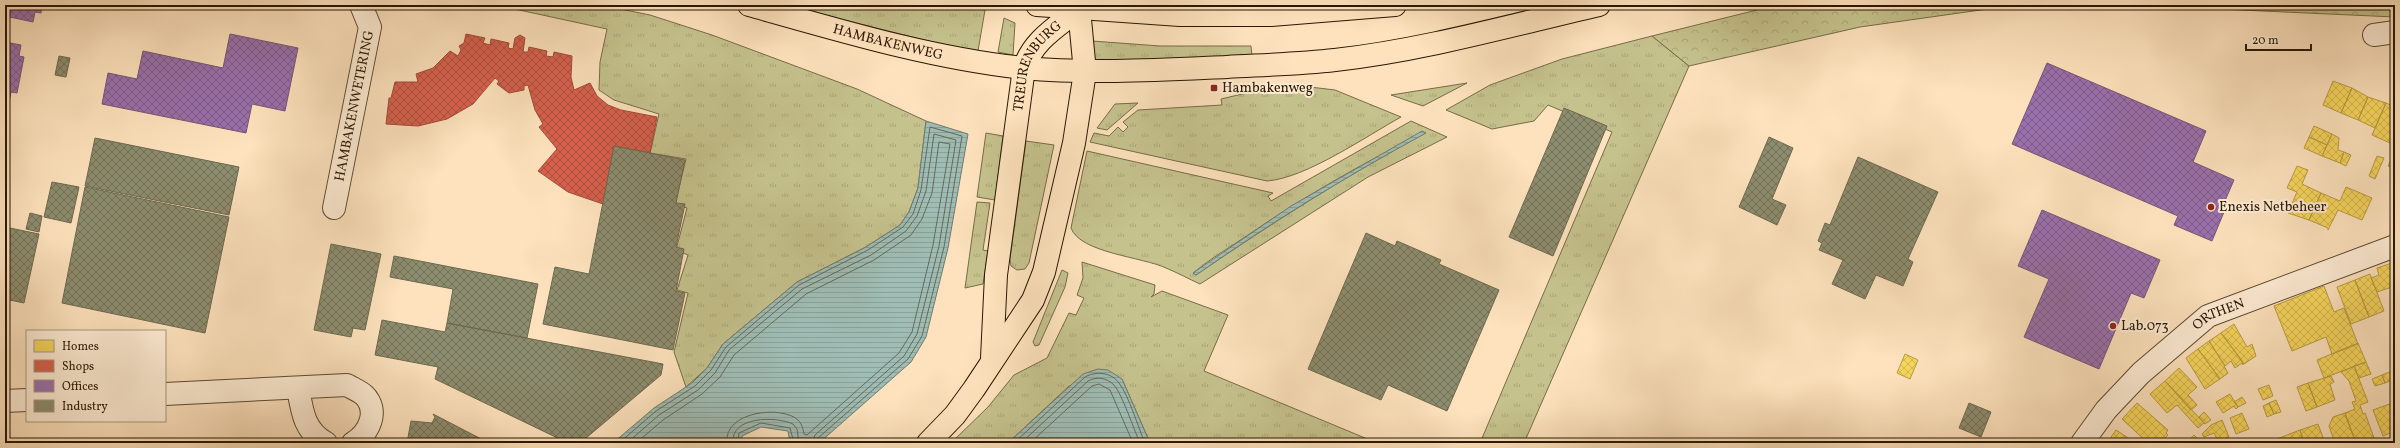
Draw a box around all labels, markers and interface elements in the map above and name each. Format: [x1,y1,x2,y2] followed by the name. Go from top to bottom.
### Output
[1009,16,1066,113] street label: TREURENBURG
[831,20,945,65] street label: HAMBAKENWEG
[2246,26,2311,52] scale bar
[330,29,379,183] street label: HAMBAKENWETERING
[2252,33,2279,49] text: 20 m
[1222,79,1313,98] place label: Hambakenweg
[1209,83,1219,93] marker: Hambakenweg
[2219,198,2327,217] place label: Enexis Netbeheer
[2206,202,2216,212] marker: Enexis Netbeheer
[2188,294,2247,335] street label: ORTHEN
[2121,317,2169,336] place label: Lab.073
[2108,321,2118,331] marker: Lab.073
[26,330,166,422] legend
[62,339,99,355] text: Homes
[62,359,94,375] text: Shops
[62,379,98,395] text: Offices
[62,399,108,415] text: Industry

